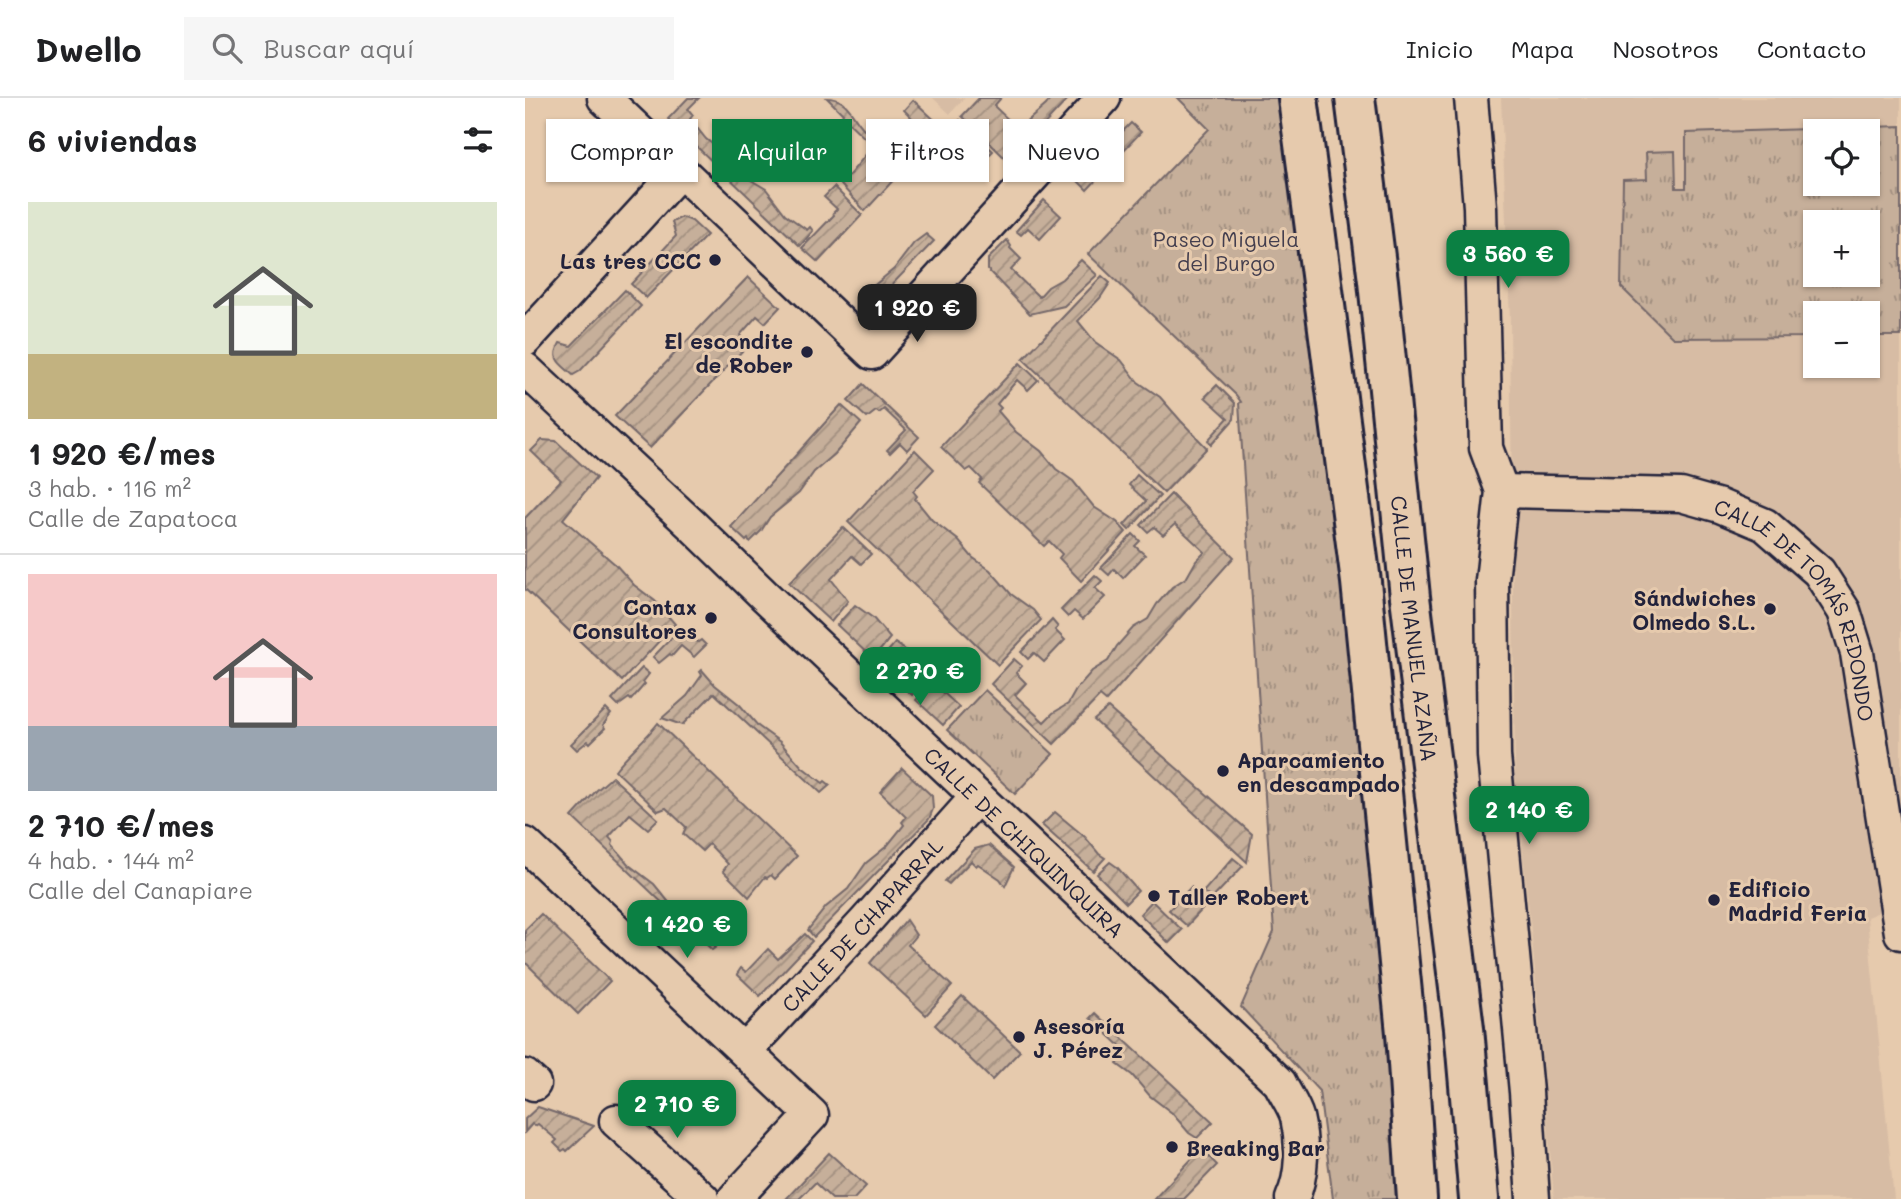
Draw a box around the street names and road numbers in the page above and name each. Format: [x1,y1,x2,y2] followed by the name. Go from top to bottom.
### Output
[1710,492,1881,723] street label: CALLE DE TOMÁS REDONDO
[1386,494,1444,763] street label: CALLE DE MANUEL AZAÑA
[919,741,1131,943] street label: CALLE DE CHIQUINQUIRA
[775,832,948,1017] street label: CALLE DE CHAPARRAL

